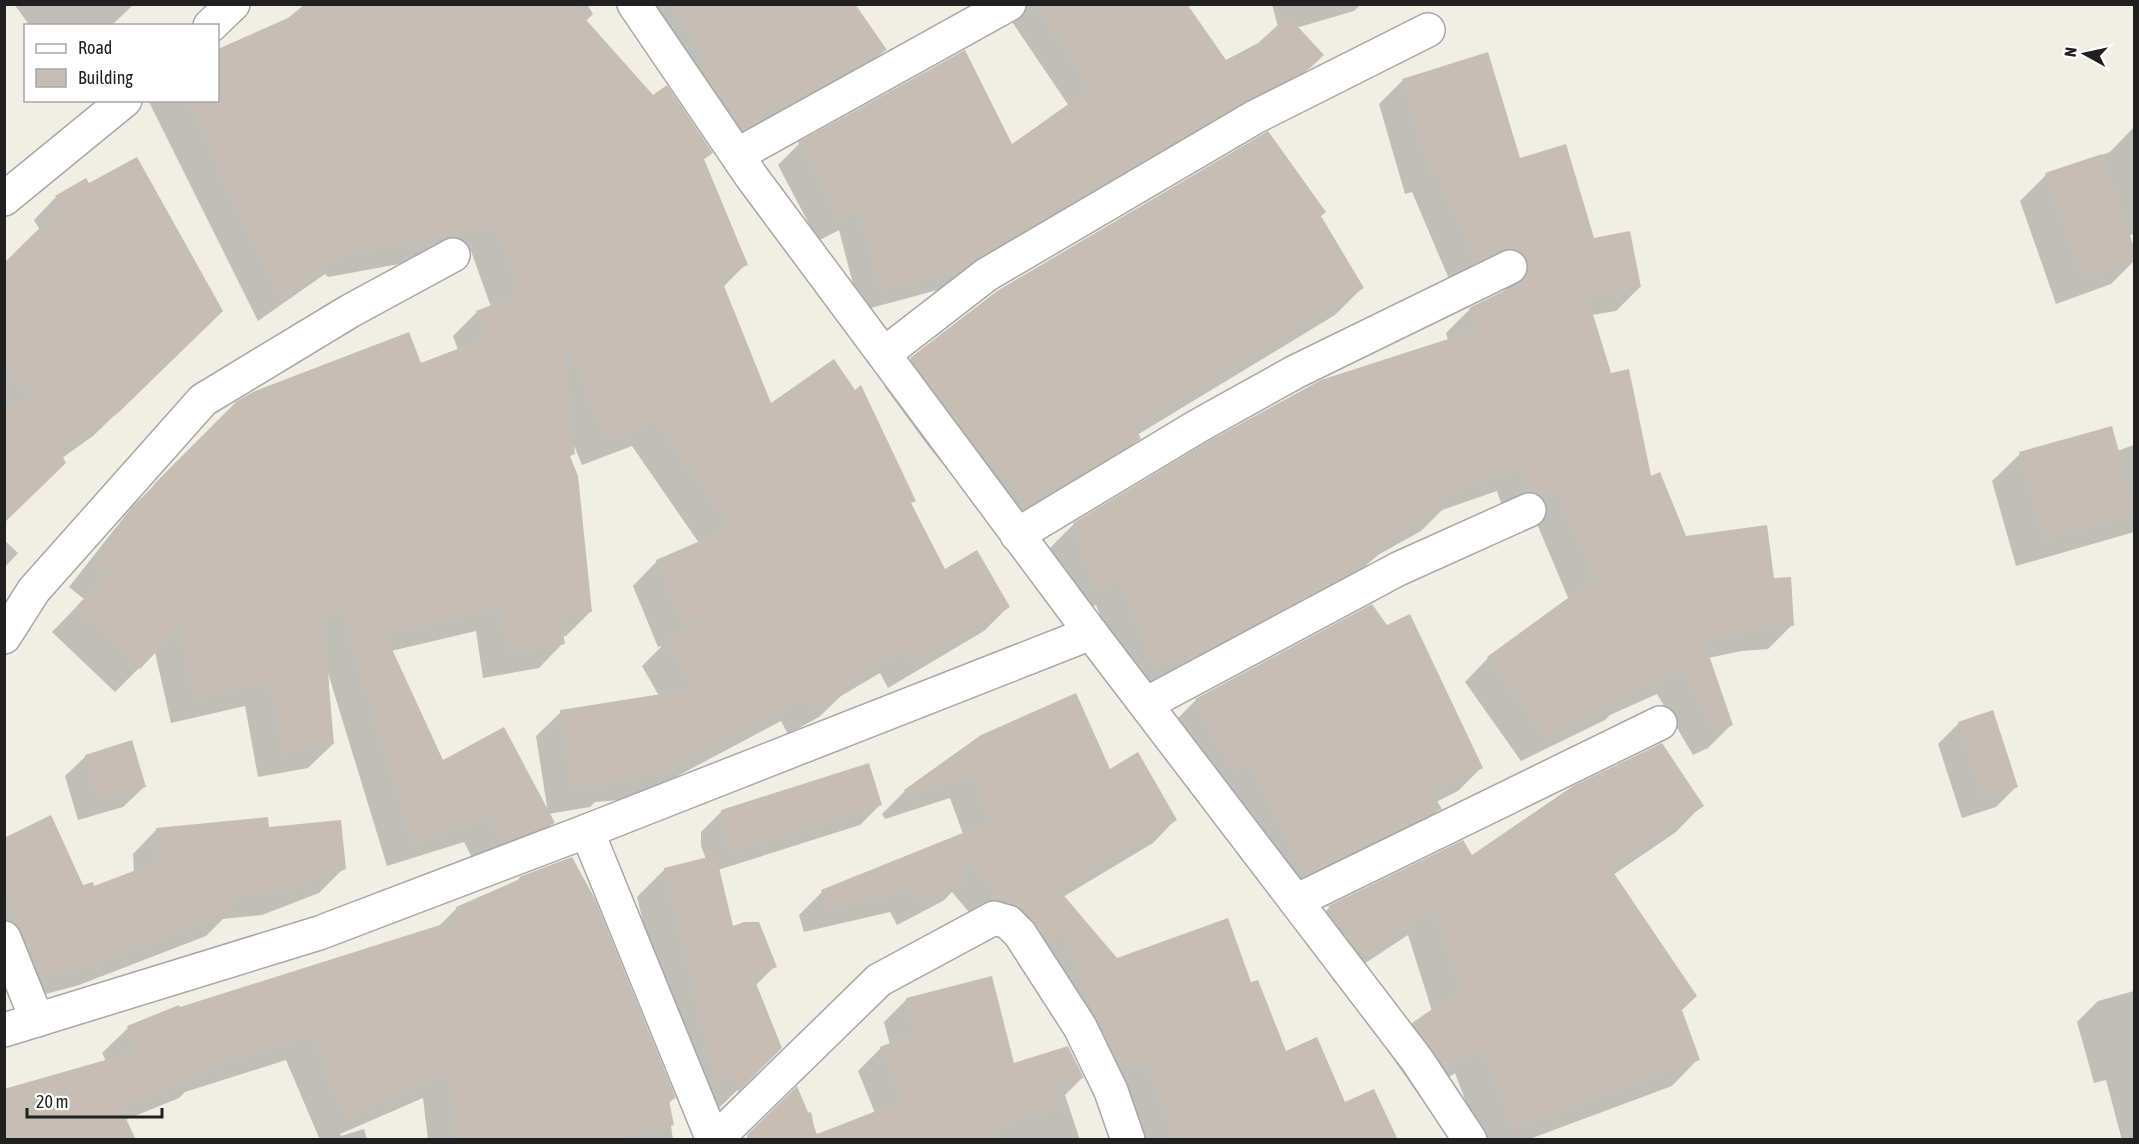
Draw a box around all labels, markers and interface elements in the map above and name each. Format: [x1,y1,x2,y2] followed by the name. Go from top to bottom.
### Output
[24,24,219,102] legend
[2055,24,2115,84] north arrow
[78,37,112,58] text: Road
[2061,46,2080,58] text: N
[78,67,133,88] text: Building
[27,1081,162,1119] scale bar
[36,1091,68,1112] text: 20 m

